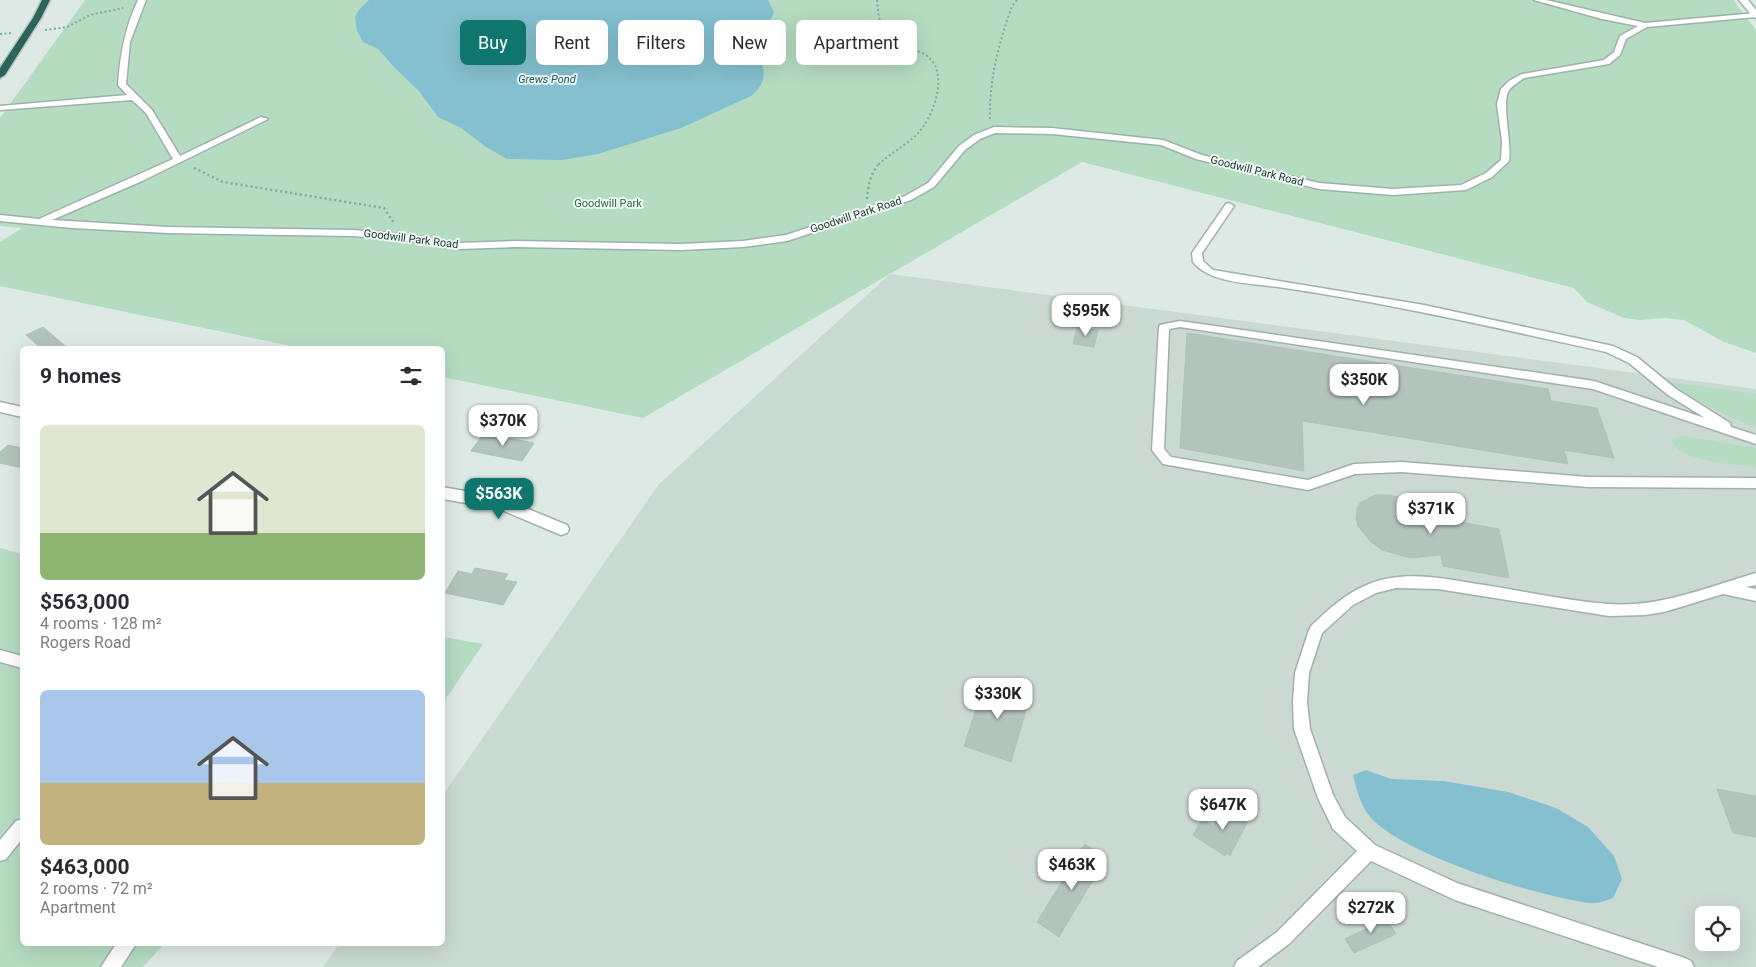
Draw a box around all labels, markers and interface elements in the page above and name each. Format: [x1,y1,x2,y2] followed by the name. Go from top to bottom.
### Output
[460,20,526,65] chip: Buy
[536,20,608,65] chip: Rent
[618,20,704,65] chip: Filters
[714,20,786,65] chip: New
[796,20,917,65] chip: Apartment
[518,73,577,86] water label: Grews Pond
[1209,153,1305,189] street label: Goodwill Park Road
[809,194,903,236] street label: Goodwill Park Road
[574,197,642,210] park label: Goodwill Park
[363,227,459,251] street label: Goodwill Park Road
[1051,294,1121,337] pin: $595K
[1063,301,1109,320] text: $595K
[397,362,425,390] icon: filters
[40,364,121,388] text: 9 homes
[1329,364,1399,406] pin: $350K
[1341,370,1387,389] text: $350K
[468,404,538,447] pin: $370K
[480,411,526,430] text: $370K
[188,458,278,548] icon: home
[464,478,534,520] pin: $563K
[476,484,522,503] text: $563K
[1396,492,1466,535] pin: $371K
[1408,499,1454,518] text: $371K
[40,590,130,614] text: $563,000
[40,614,162,633] text: 4 rooms · 128 m²
[40,633,131,652] text: Rogers Road
[963,678,1033,720] pin: $330K
[975,684,1021,703] text: $330K
[188,723,278,813] icon: home
[1188,788,1258,831] pin: $647K
[1200,795,1246,814] text: $647K
[1037,848,1107,891] pin: $463K
[40,855,130,879] text: $463,000
[1049,855,1095,874] text: $463K
[40,879,153,898] text: 2 rooms · 72 m²
[1336,892,1406,934] pin: $272K
[40,898,116,917] text: Apartment
[1348,898,1394,917] text: $272K
[1695,906,1740,951] map controls
[1695,906,1740,951] button: locate

